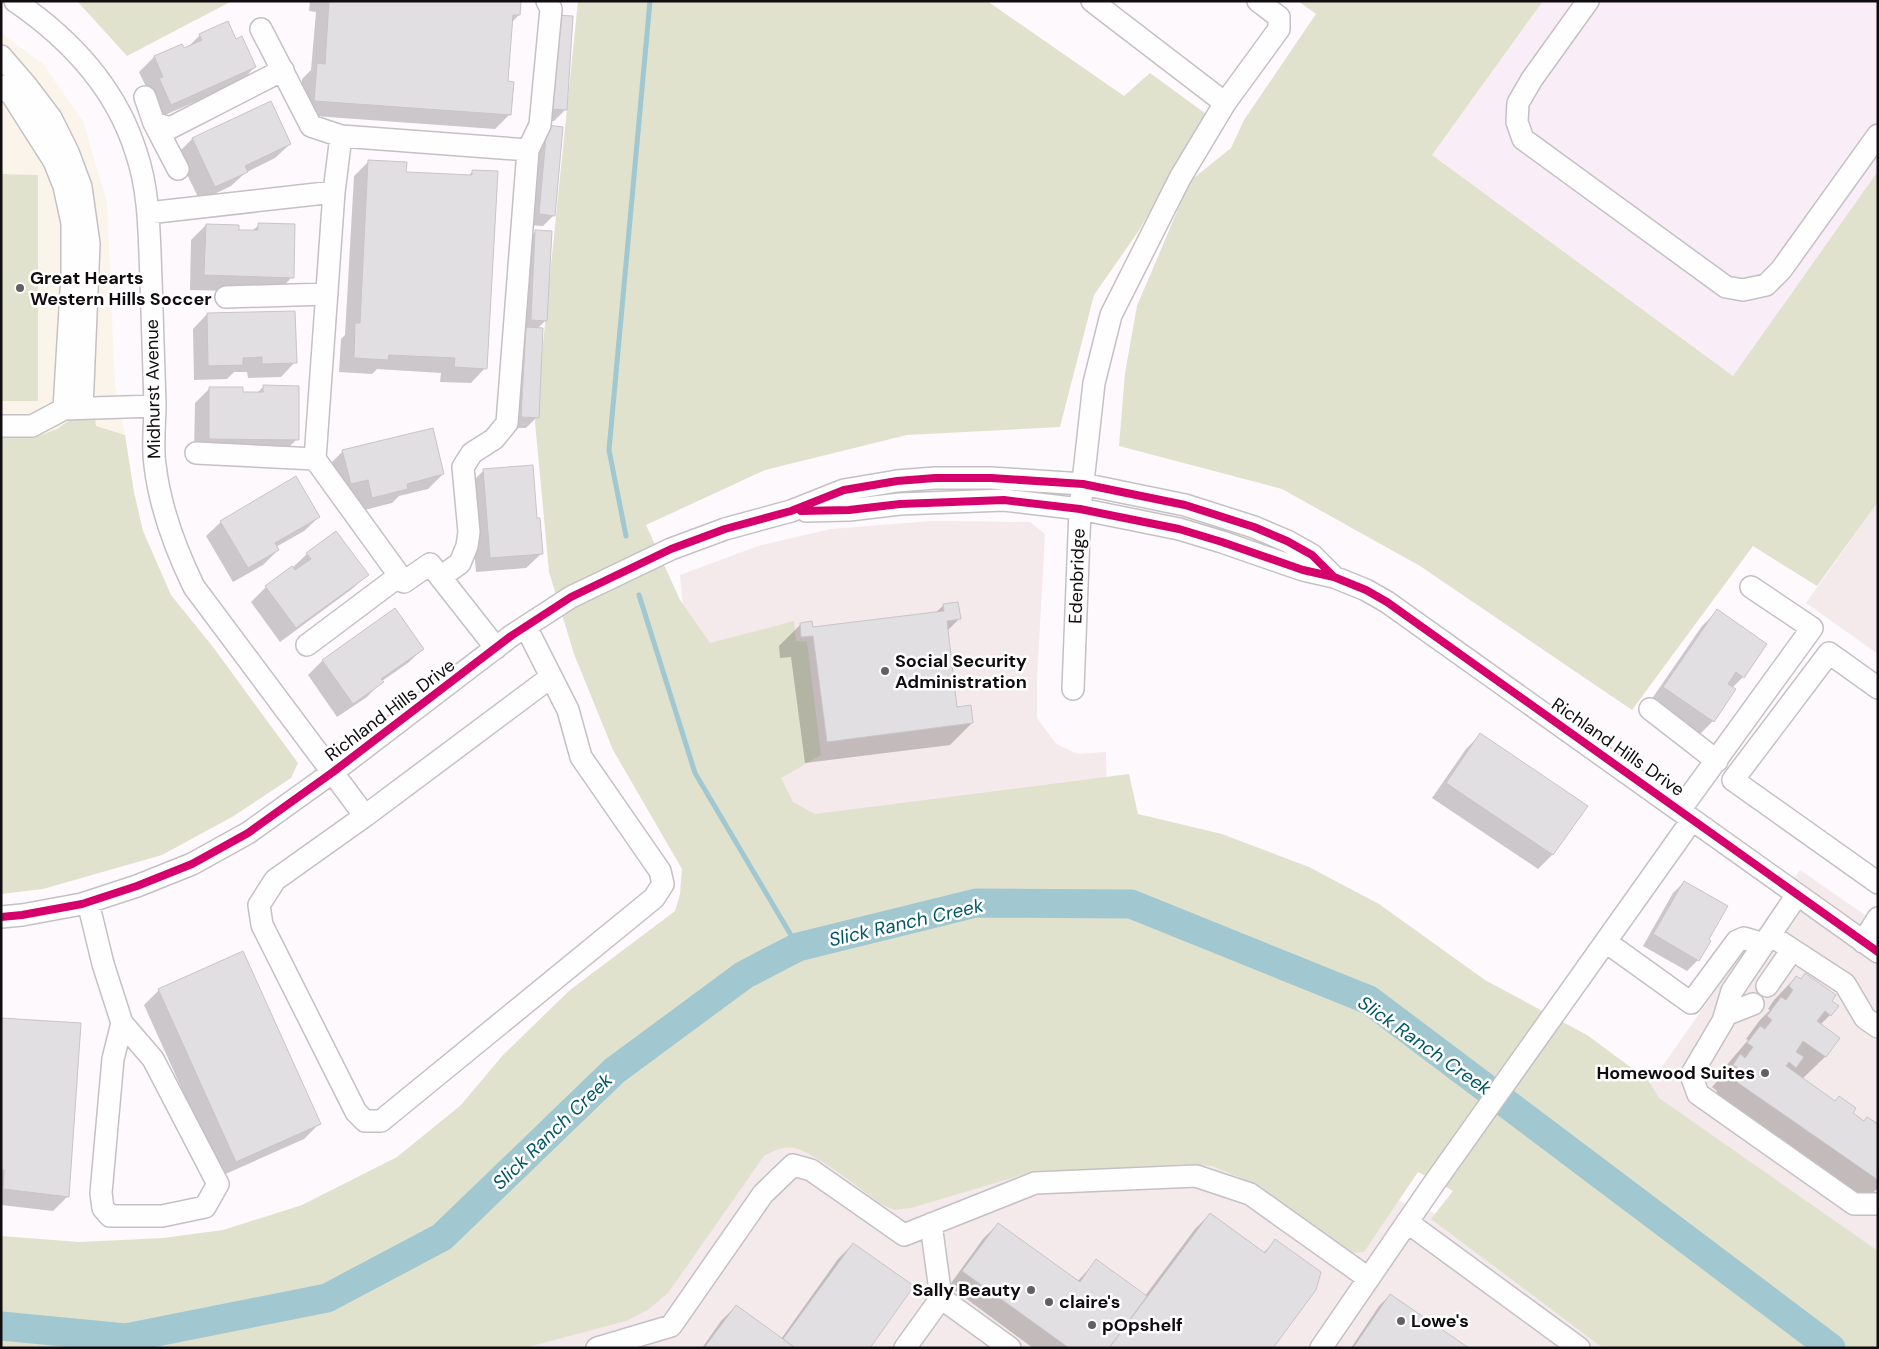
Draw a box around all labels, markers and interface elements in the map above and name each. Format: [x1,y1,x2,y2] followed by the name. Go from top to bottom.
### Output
[30,266,212,311] place label: Great Hearts Western Hills Soccer
[14,282,26,294] marker: Great Hearts Western Hills Soccer
[140,319,166,459] street label: Midhurst Avenue
[1063,528,1091,624] street label: Edenbridge
[895,649,1027,694] place label: Social Security Administration
[320,653,460,767] street label: Richland Hills Drive
[879,665,891,677] marker: Social Security Administration
[1547,692,1689,802] street label: Richland Hills Drive
[827,893,986,952] water label: Slick Ranch Creek
[1353,990,1497,1101] water label: Slick Ranch Creek
[1596,1061,1755,1085] place label: Homewood Suites
[487,1067,618,1195] water label: Slick Ranch Creek
[1759,1067,1771,1079] marker: Homewood Suites
[912,1278,1021,1302] place label: Sally Beauty
[1025,1284,1037,1296] marker: Sally Beauty
[1059,1290,1120,1314] place label: claire's
[1043,1296,1055,1308] marker: claire's
[1411,1309,1469,1333] place label: Lowe's
[1102,1313,1183,1337] place label: pOpshelf
[1395,1315,1407,1327] marker: Lowe's
[1086,1319,1098,1331] marker: pOpshelf

